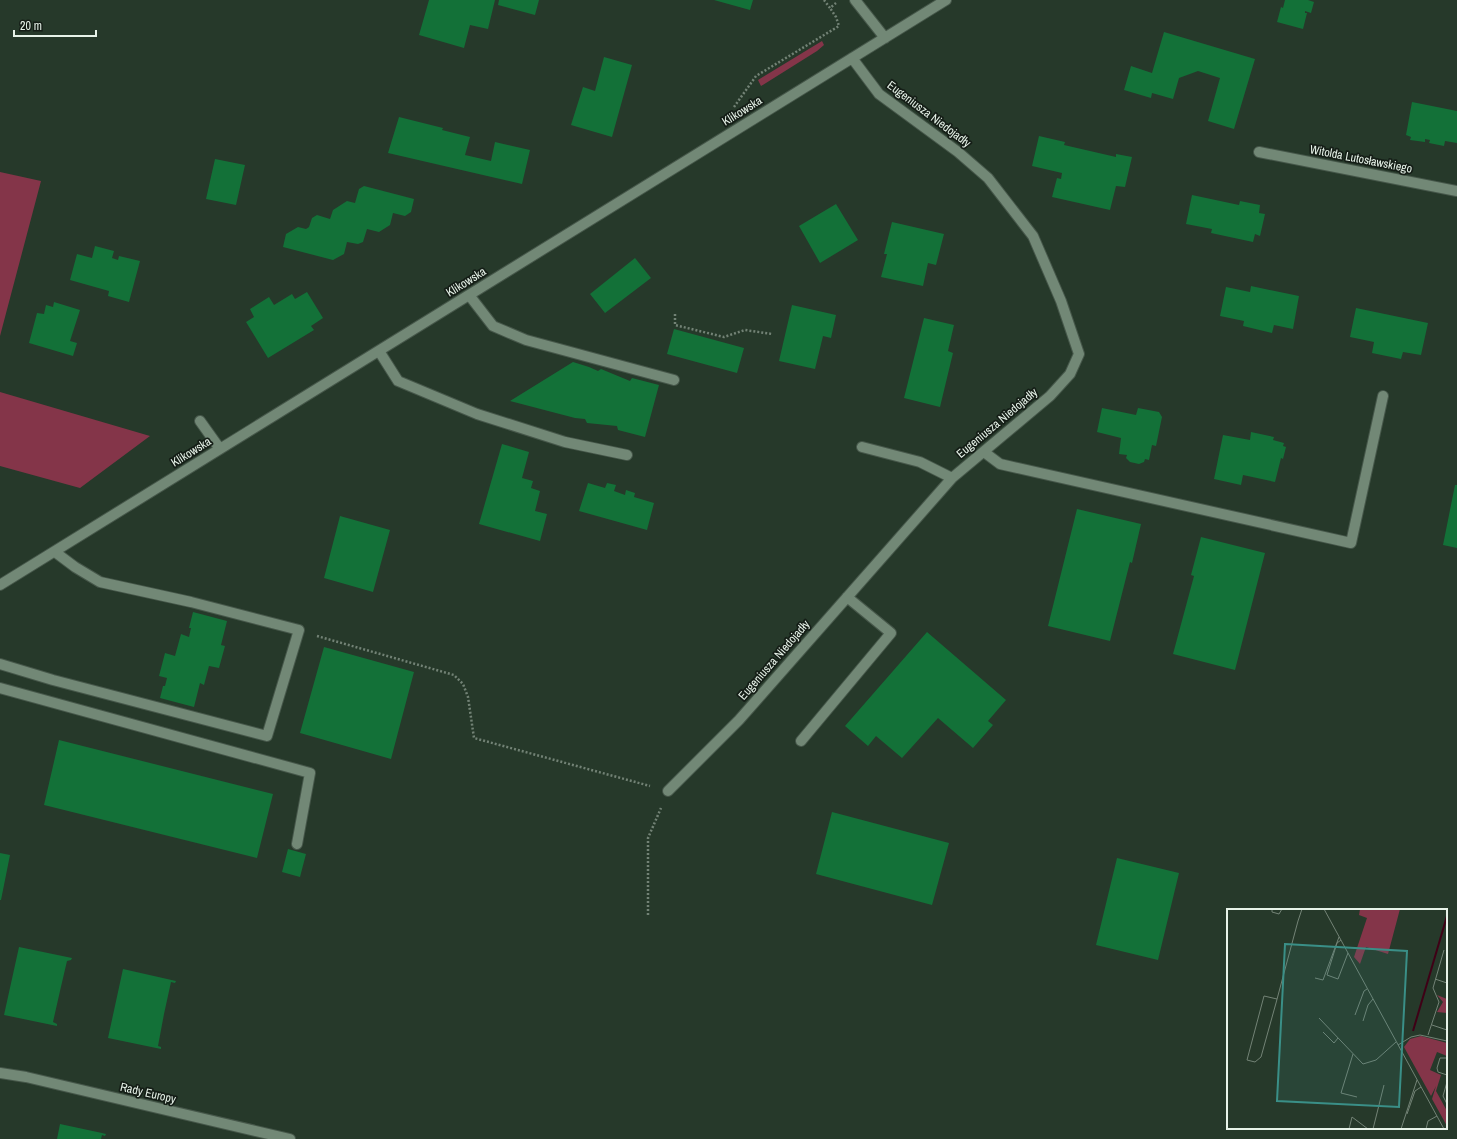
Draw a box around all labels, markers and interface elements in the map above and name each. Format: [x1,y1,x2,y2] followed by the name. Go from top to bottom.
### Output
[14,12,96,38] scale bar
[20,18,42,34] text: 20 m
[884,77,974,151] street label: Eugeniusza Niedojadły
[719,92,765,130] street label: Klikowska
[1308,141,1414,177] street label: Witolda Lutosławskiego
[443,263,489,301] street label: Klikowska
[953,384,1041,462] street label: Eugeniusza Niedojadły
[168,433,214,471] street label: Klikowska
[735,617,813,703] street label: Eugeniusza Niedojadły
[1227,909,1447,1129] inset map
[118,1079,178,1107] street label: Rady Europy

